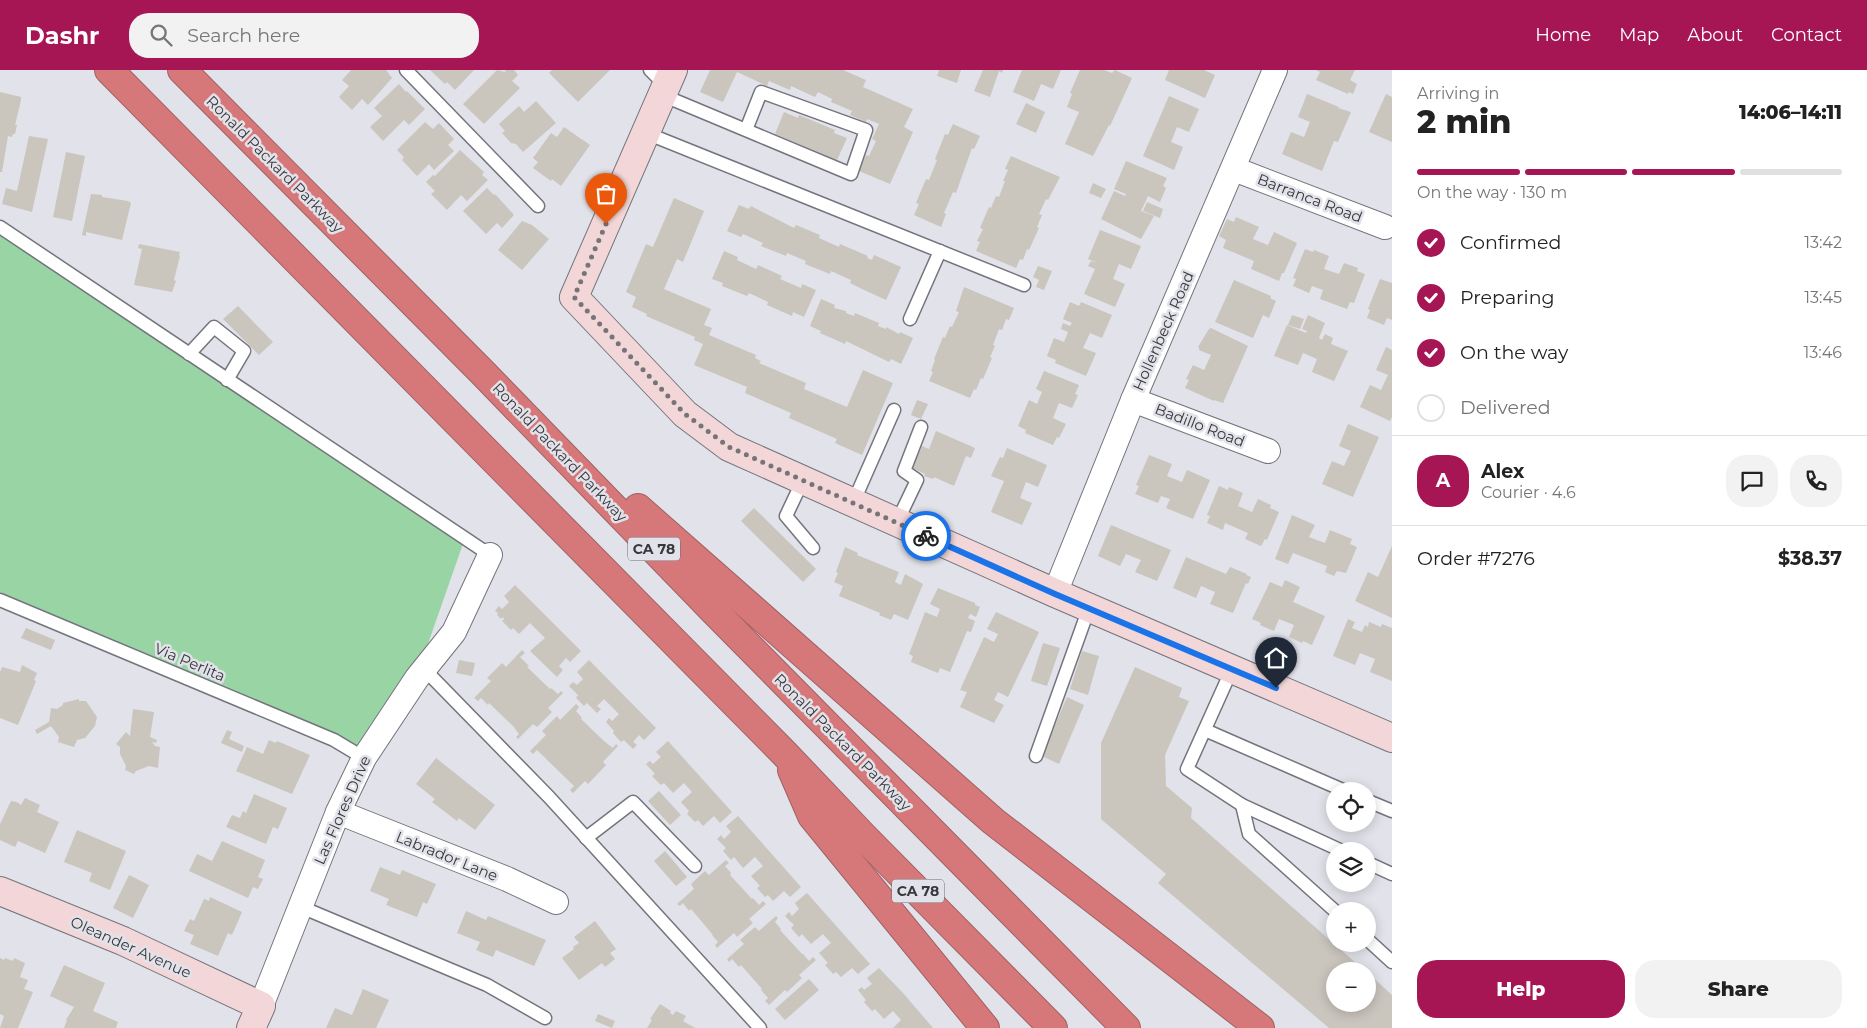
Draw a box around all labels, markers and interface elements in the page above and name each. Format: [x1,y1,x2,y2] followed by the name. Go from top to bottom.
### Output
[129,13,479,58] search box
[25,21,99,50] text: Dashr
[147,21,175,49] icon: search
[187,24,300,47] text: Search here
[1535,24,1591,46] text: Home
[1619,24,1659,46] text: Map
[1687,24,1743,46] text: About
[1771,24,1842,46] text: Contact
[1417,84,1499,103] text: Arriving in
[202,91,348,237] street label: Ronald Packard Parkway
[1739,101,1842,124] text: 14:06–14:11
[1417,102,1511,141] text: 2 min
[1255,169,1365,227] street label: Barranca Road
[585,173,627,224] pin
[592,180,620,208] icon: bag
[1417,183,1567,202] text: On the way · 130 m
[1417,229,1445,257] icon: check
[1460,231,1561,254] text: Confirmed
[1804,233,1842,252] text: 13:42
[1128,268,1198,394] street label: Hollenbeck Road
[1417,284,1445,312] icon: check
[1460,286,1555,309] text: Preparing
[1804,288,1842,307] text: 13:45
[1417,339,1445,367] icon: check
[1460,341,1568,364] text: On the way
[1803,343,1842,362] text: 13:46
[489,378,632,526] street label: Ronald Packard Parkway
[1460,396,1551,419] text: Delivered
[1152,399,1248,451] street label: Badillo Road
[1726,455,1778,507] button: chat
[1790,455,1842,507] button: phone
[1481,460,1524,483] text: Alex
[1436,469,1450,492] text: A
[1481,483,1576,502] text: Courier · 4.6
[901,511,951,561] courier
[912,522,940,550] icon: bike
[628,538,680,560] road number: CA 78
[1417,547,1535,570] text: Order #7276
[1778,547,1842,570] text: $38.37
[1255,637,1297,688] pin
[152,639,228,685] street label: Via Perlita
[1262,644,1290,672] icon: home
[770,669,916,815] street label: Ronald Packard Parkway
[309,753,375,867] street label: Las Flores Drive
[1326,782,1376,1012] map controls
[1326,782,1376,832] button: locate
[393,827,501,885] street label: Labrador Lane
[1326,842,1376,892] button: layers
[892,879,944,902] road number: CA 78
[1326,902,1376,952] button: +
[68,912,194,982] street label: Oleander Avenue
[1417,960,1625,1018] button: Help
[1635,960,1842,1018] button: Share
[1326,962,1376,1012] button: −

